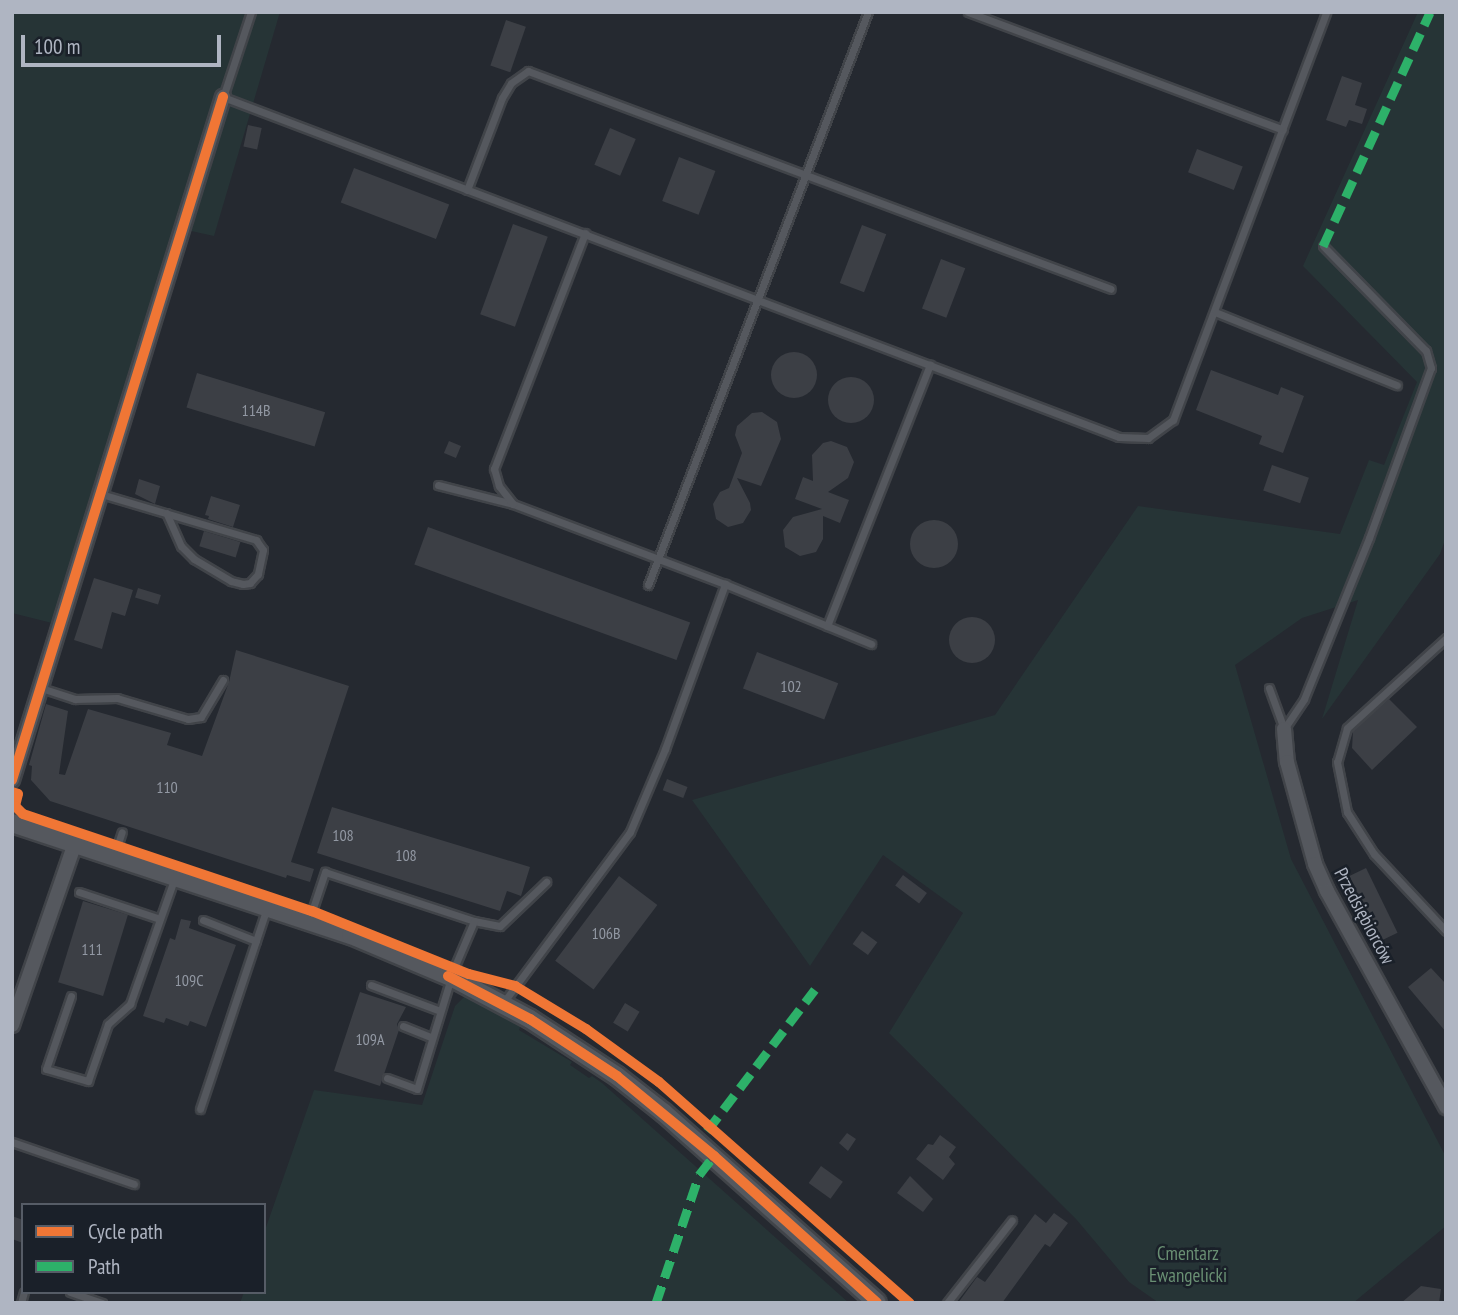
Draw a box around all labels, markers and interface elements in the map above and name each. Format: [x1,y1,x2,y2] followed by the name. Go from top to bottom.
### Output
[24,21,224,65] scale bar
[34,33,80,60] text: 100 m
[241,400,271,420] house number: 114B
[780,676,802,696] house number: 102
[156,777,178,797] house number: 110
[332,825,354,845] house number: 108
[395,845,417,865] house number: 108
[1329,864,1399,968] street label: Przedsiębiorców
[591,923,621,943] house number: 106B
[81,939,103,959] house number: 111
[175,970,203,990] house number: 109C
[355,1029,385,1049] house number: 109A
[21,1203,266,1294] legend
[88,1218,163,1245] text: Cycle path
[1149,1243,1227,1287] park label: Cmentarz Ewangelicki
[88,1253,120,1280] text: Path

